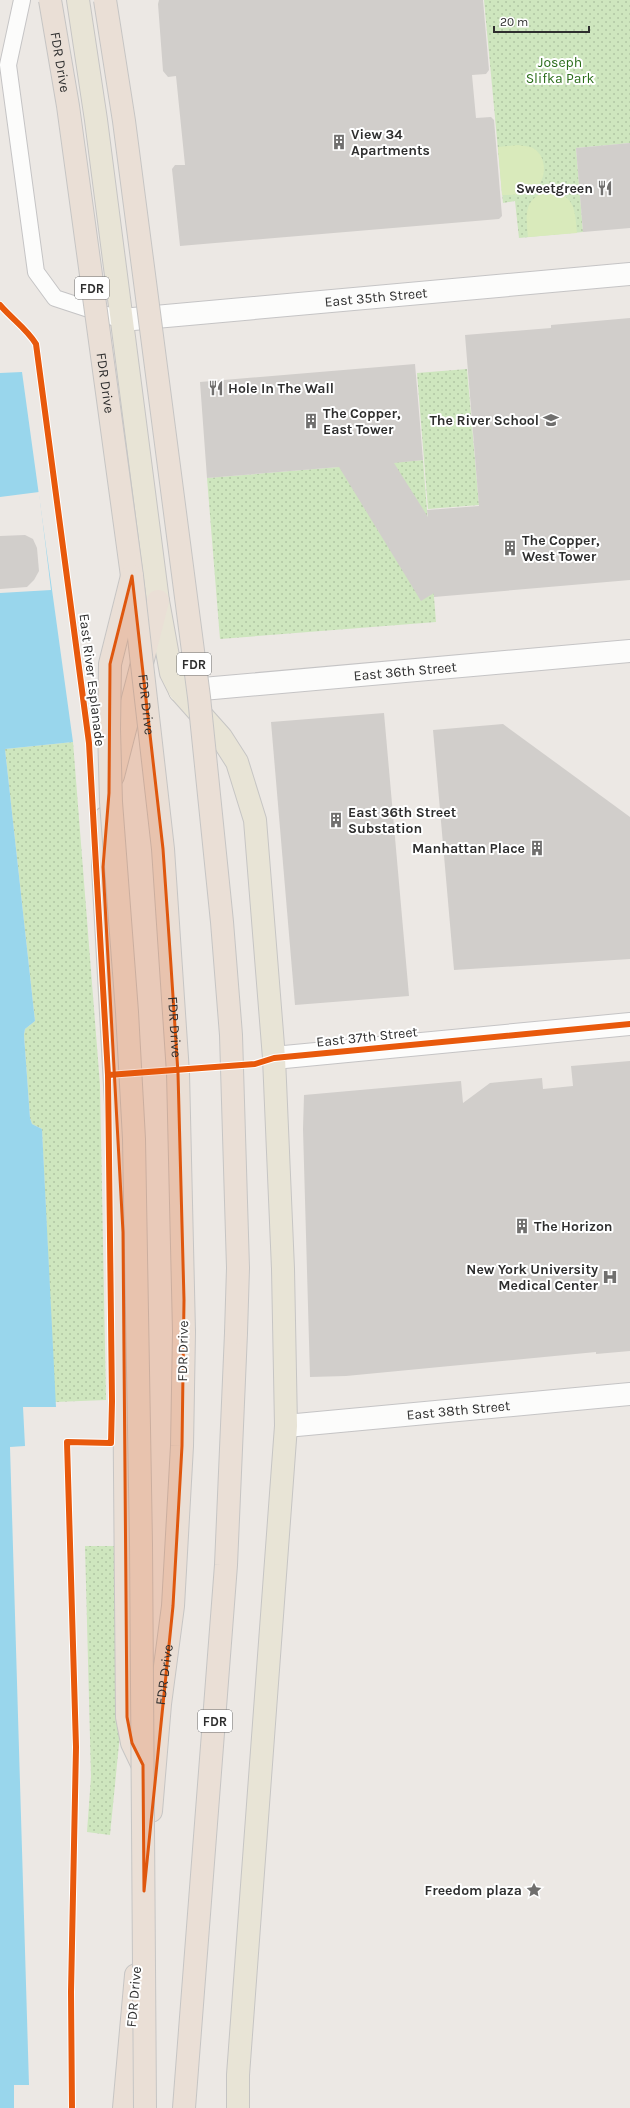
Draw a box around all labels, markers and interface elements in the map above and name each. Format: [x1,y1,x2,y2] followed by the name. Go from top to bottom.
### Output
[494,8,589,34] scale bar
[500,15,528,29] text: 20 m
[47,30,74,94] street label: FDR Drive
[526,54,594,87] park label: Joseph Slifka Park
[351,126,430,159] place label: View 34 Apartments
[330,133,348,151] building icon: View 34 Apartments
[596,179,614,197] restaurant icon: Sweetgreen
[516,180,593,197] place label: Sweetgreen
[75,277,109,299] road number: FDR
[324,284,428,310] street label: East 35th Street
[93,351,118,414] street label: FDR Drive
[207,379,225,397] restaurant icon: Hole In The Wall
[228,380,334,397] place label: Hole In The Wall
[323,405,401,438] place label: The Copper, East Tower
[542,411,560,429] school or university icon: The River School
[302,412,320,430] building icon: The Copper, East Tower
[429,412,539,429] place label: The River School
[522,532,600,565] place label: The Copper, West Tower
[501,539,519,557] building icon: The Copper, West Tower
[75,613,109,747] street label: East River Esplanade
[177,653,211,675] road number: FDR
[353,658,457,684] street label: East 36th Street
[135,673,158,736] street label: FDR Drive
[348,804,457,837] place label: East 36th Street Substation
[327,811,345,829] building icon: East 36th Street Substation
[528,839,546,857] building icon: Manhattan Place
[412,840,525,857] place label: Manhattan Place
[164,996,185,1058] street label: FDR Drive
[315,1023,419,1051] street label: East 37th Street
[513,1217,531,1235] building icon: The Horizon
[534,1218,613,1235] place label: The Horizon
[466,1261,598,1294] place label: New York University Medical Center
[601,1268,619,1286] hospital icon: New York University Medical Center
[174,1320,192,1382] street label: FDR Drive
[406,1397,511,1423] street label: East 38th Street
[151,1643,176,1706] street label: FDR Drive
[198,1710,232,1732] road number: FDR
[525,1881,543,1899] place icon: Freedom plaza
[425,1882,522,1899] place label: Freedom plaza
[123,1966,145,2028] street label: FDR Drive

